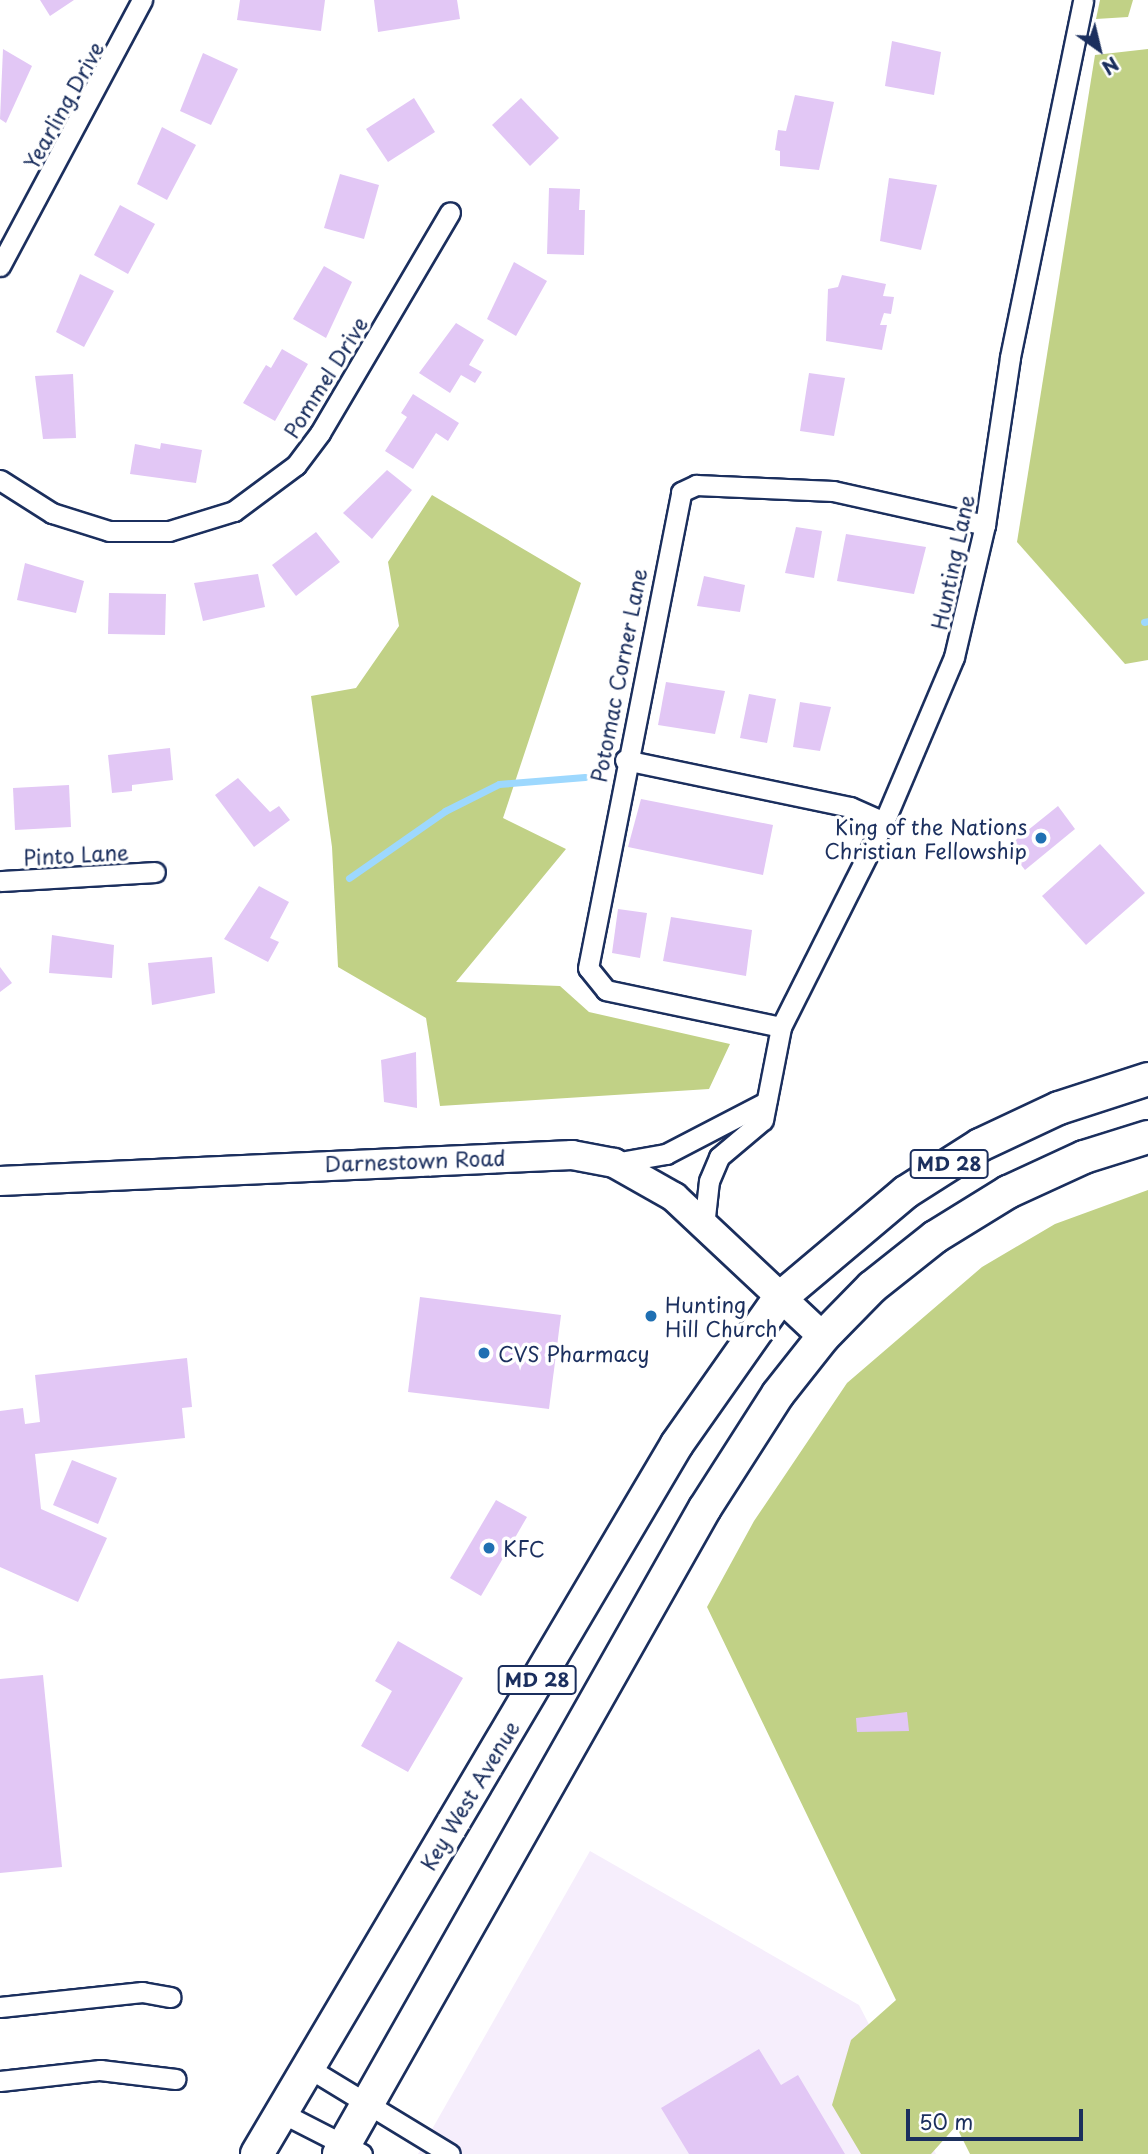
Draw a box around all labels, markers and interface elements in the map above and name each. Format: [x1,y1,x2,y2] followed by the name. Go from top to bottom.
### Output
[1064,14,1134,84] north arrow
[18,37,108,173] street label: Yearling Drive
[1097,51,1125,82] text: N
[277,311,373,443] street label: Pommel Drive
[925,492,979,632] street label: Hunting Lane
[585,565,651,785] street label: Potomac Corner Lane
[825,813,1027,863] place label: King of the Nations Christian Fellowship
[1033,830,1049,846] marker: King of the Nations Christian Fellowship
[22,839,130,869] street label: Pinto Lane
[325,1144,505,1176] street label: Darnestown Road
[909,1148,989,1180] road number: MD 28
[665,1291,778,1341] place label: Hunting Hill Church
[643,1308,659,1324] marker: Hunting Hill Church
[498,1340,653,1366] place label: CVS Pharmacy
[476,1345,492,1361] marker: CVS Pharmacy
[503,1535,545,1561] place label: KFC
[481,1540,497,1556] marker: KFC
[497,1664,577,1696] road number: MD 28
[414,1715,524,1875] street label: Key West Avenue
[910,2094,1087,2138] scale bar
[919,2105,973,2137] text: 50 m

